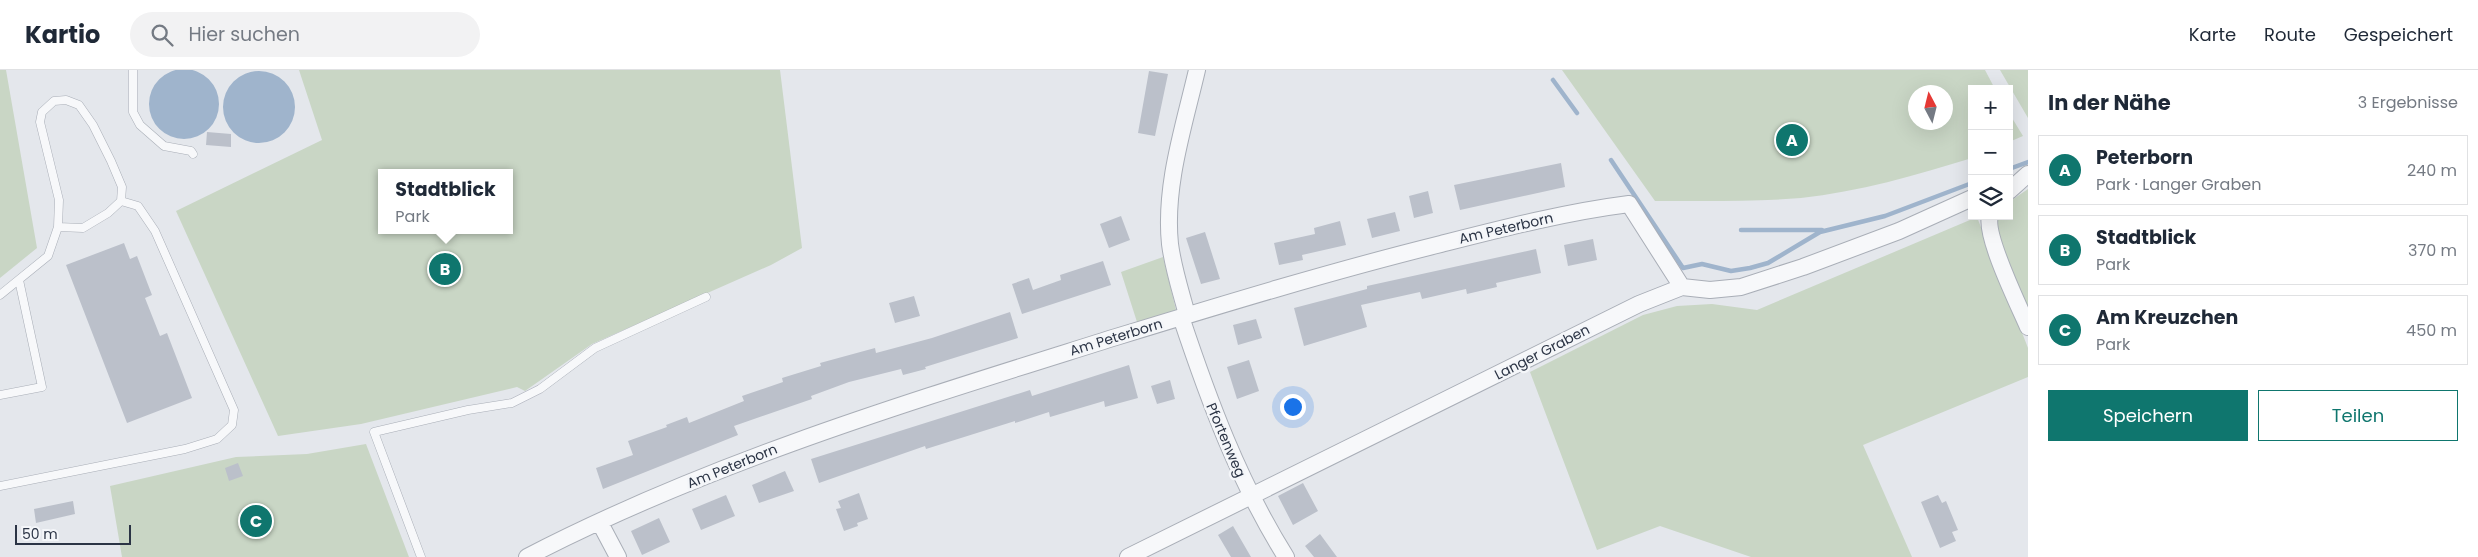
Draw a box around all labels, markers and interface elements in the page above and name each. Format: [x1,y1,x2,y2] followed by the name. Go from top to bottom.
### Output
[130,12,480,57] search box
[25,18,100,51] text: Kartio
[148,21,176,49] icon: search
[188,21,300,48] text: Hier suchen
[2189,22,2236,47] text: Karte
[2264,22,2316,47] text: Route
[2344,22,2453,47] text: Gespeichert
[1908,85,1953,130] north arrow
[1968,85,2013,220] map controls
[1968,85,2013,130] button: +
[2048,88,2171,117] text: In der Nähe
[2358,91,2458,114] text: 3 Ergebnisse
[1776,121,1808,159] pin: A
[1968,130,2013,175] button: −
[2096,144,2193,171] text: Peterborn
[2059,159,2071,182] text: A
[2407,159,2457,182] text: 240 m
[378,169,513,234] popup
[2096,173,2261,196] text: Park · Langer Graben
[1968,175,2013,220] button: layers
[395,176,496,203] text: Stadtblick
[395,205,430,228] text: Park
[1457,207,1555,249] street label: Am Peterborn
[2096,224,2196,251] text: Stadtblick
[2060,239,2070,262] text: B
[2408,239,2457,262] text: 370 m
[429,250,461,288] pin: B
[2096,253,2130,276] text: Park
[2096,304,2238,331] text: Am Kreuzchen
[1067,313,1165,361] street label: Am Peterborn
[1491,319,1593,385] street label: Langer Graben
[2059,319,2071,342] text: C
[2406,319,2457,342] text: 450 m
[2096,333,2130,356] text: Park
[2048,390,2248,441] button: Speichern
[2258,390,2458,441] button: Teilen
[1280,394,1306,420] your location
[1201,400,1251,480] street label: Pfortenweg
[684,439,780,493] street label: Am Peterborn
[240,502,272,540] pin: C
[15,522,131,545] scale bar
[22,524,58,544] text: 50 m

